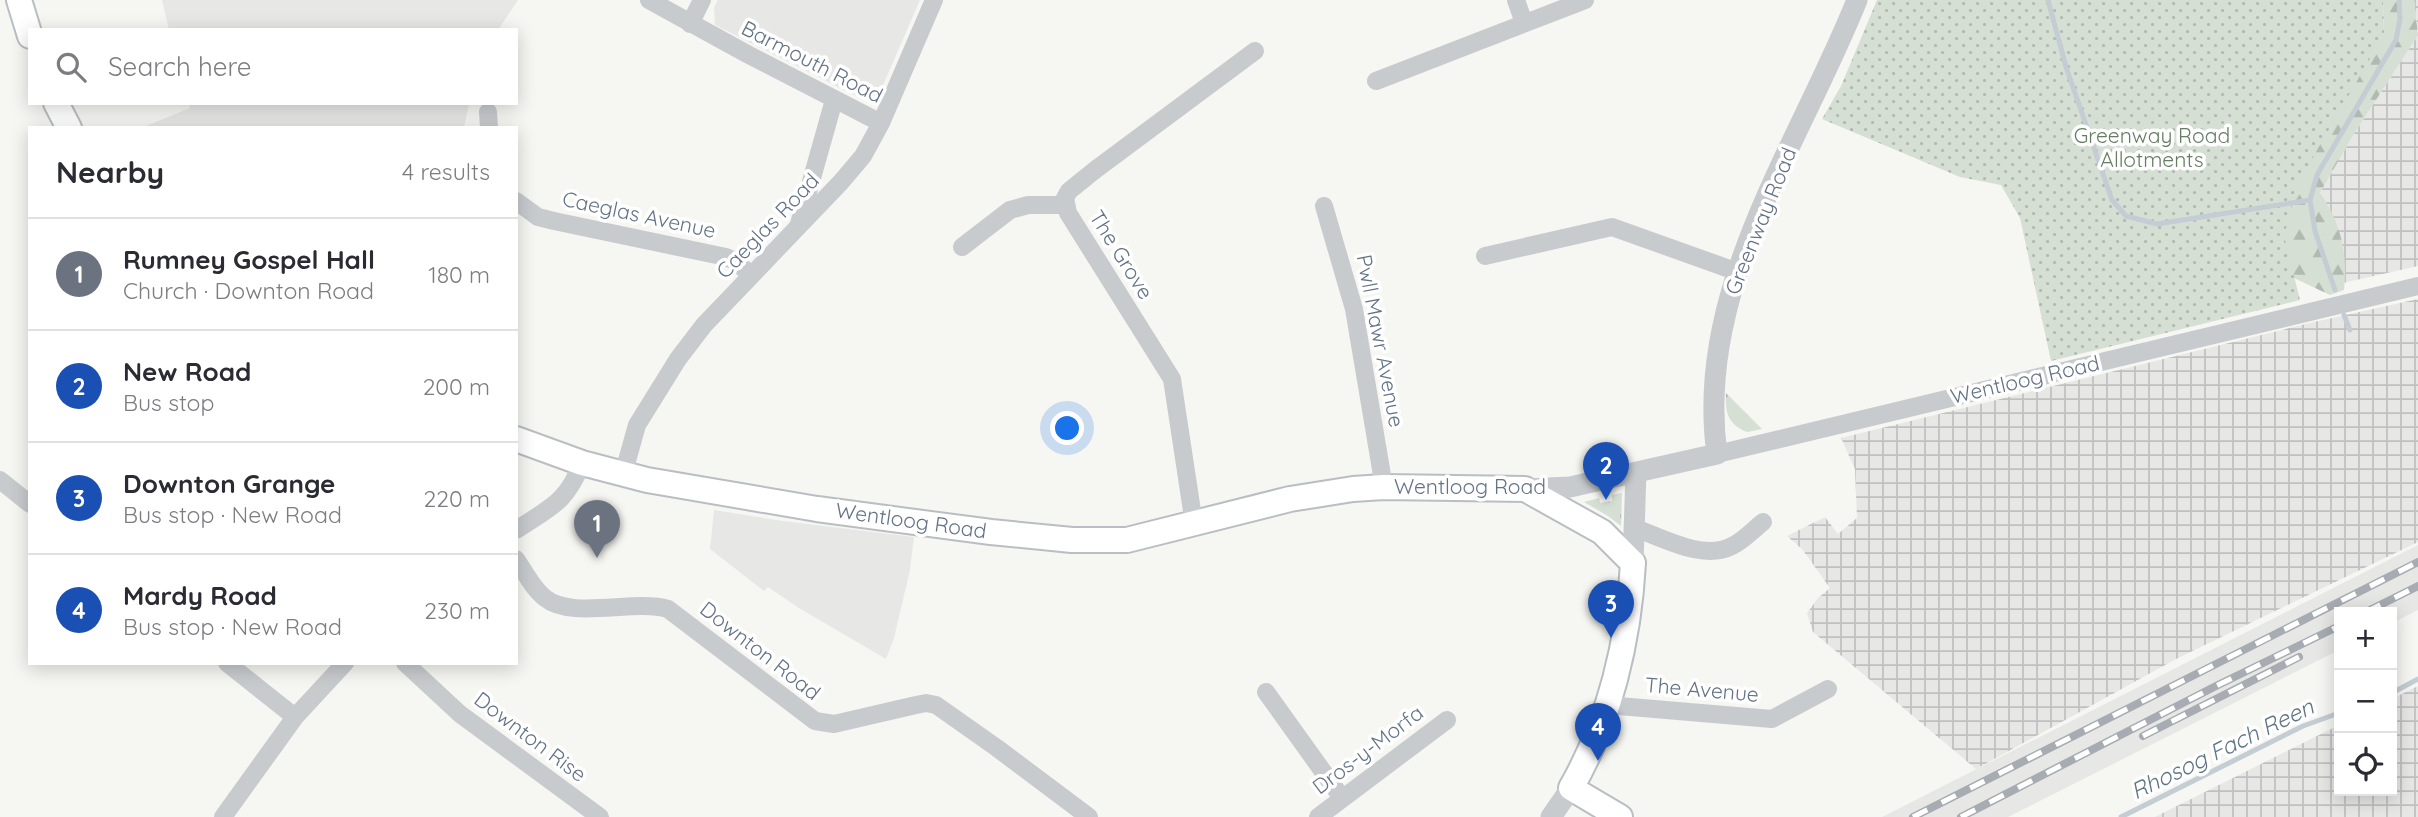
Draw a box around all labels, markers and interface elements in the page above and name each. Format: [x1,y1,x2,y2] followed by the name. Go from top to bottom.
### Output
[737,14,887,108] street label: Barmouth Road
[28,28,518,105] search box
[52,48,90,86] icon: search
[108,50,252,83] text: Search here
[2074,122,2230,172] park label: Greenway Road Allotments
[1719,143,1801,298] street label: Greenway Road
[56,153,164,191] text: Nearby
[402,157,490,186] text: 4 results
[711,167,824,283] street label: Caeglas Road
[560,185,718,243] street label: Caeglas Avenue
[1084,205,1159,304] street label: The Grove
[123,243,375,276] text: Rumney Gospel Hall
[1351,252,1410,429] street label: Pwll Mawr Avenue
[75,260,83,289] text: 1
[428,260,490,289] text: 180 m
[123,276,374,305] text: Church · Downton Road
[1948,349,2102,409] street label: Wentloog Road
[123,355,251,388] text: New Road
[72,372,86,401] text: 2
[423,372,490,401] text: 200 m
[123,388,214,417] text: Bus stop
[1050,411,1084,445] your location
[1583,442,1629,500] pin: 2
[123,467,335,500] text: Downton Grange
[1394,473,1546,499] street label: Wentloog Road
[73,484,85,513] text: 3
[424,484,490,513] text: 220 m
[834,497,988,543] street label: Wentloog Road
[123,500,342,529] text: Bus stop · New Road
[574,500,620,558] pin: 1
[123,579,277,612] text: Mardy Road
[1588,580,1634,638] pin: 3
[695,595,826,705] street label: Downton Road
[72,596,86,625] text: 4
[424,596,490,625] text: 230 m
[2334,607,2397,796] map controls
[2334,607,2397,670] button: +
[123,612,342,641] text: Bus stop · New Road
[2334,670,2397,733] button: −
[1644,671,1760,707] street label: The Avenue
[469,686,592,787] street label: Downton Rise
[2126,691,2319,805] water label: Rhosog Fach Reen
[1307,699,1428,799] street label: Dros-y-Morfa
[1575,703,1621,761] pin: 4
[2334,733,2397,796] button: locate

